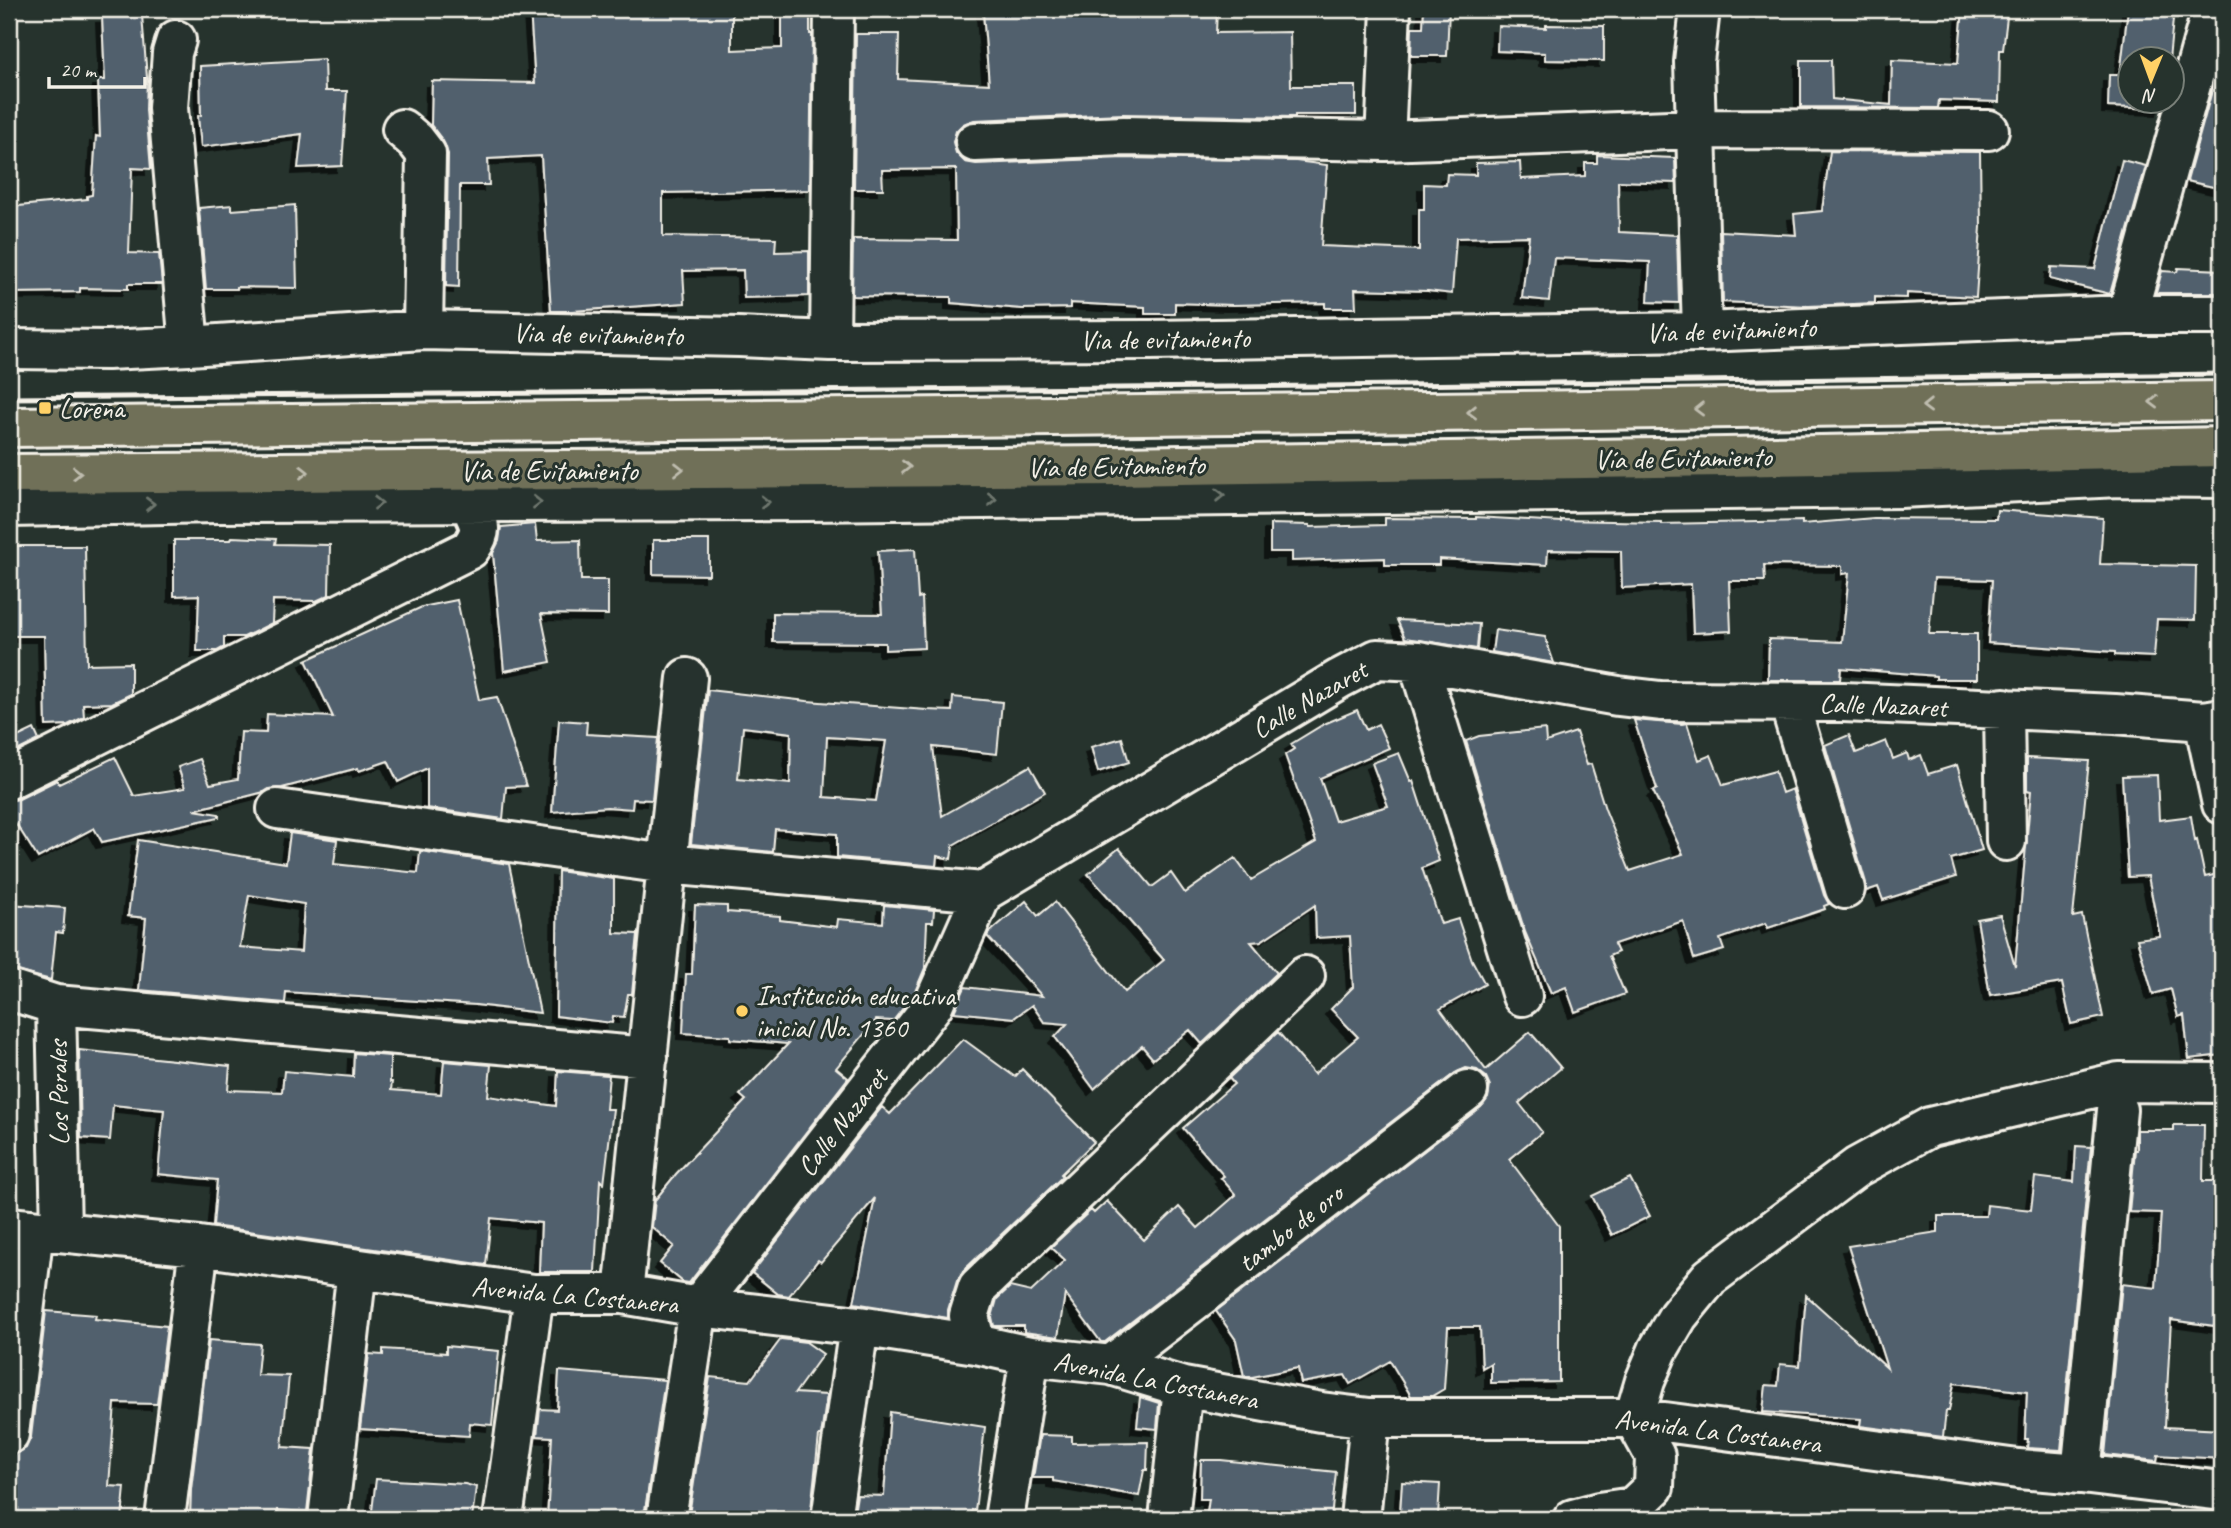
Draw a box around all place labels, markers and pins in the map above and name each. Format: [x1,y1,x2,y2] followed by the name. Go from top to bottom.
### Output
[59,391,127,426] place label: Lorena
[37,400,53,416] marker: Lorena
[756,978,957,1045] place label: Institución educativa inicial No. 1360
[734,1003,750,1019] marker: Institución educativa inicial No. 1360

